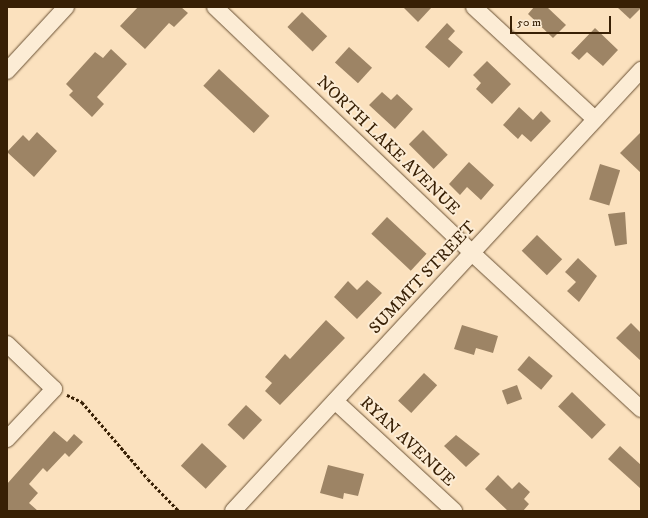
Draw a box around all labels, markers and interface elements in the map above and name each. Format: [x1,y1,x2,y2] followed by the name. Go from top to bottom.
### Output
[512,8,613,34] scale bar
[517,15,541,30] text: 50 m
[312,72,464,220] street label: NORTH LAKE AVENUE
[366,217,480,339] street label: SUMMIT STREET
[355,393,459,491] street label: RYAN AVENUE

